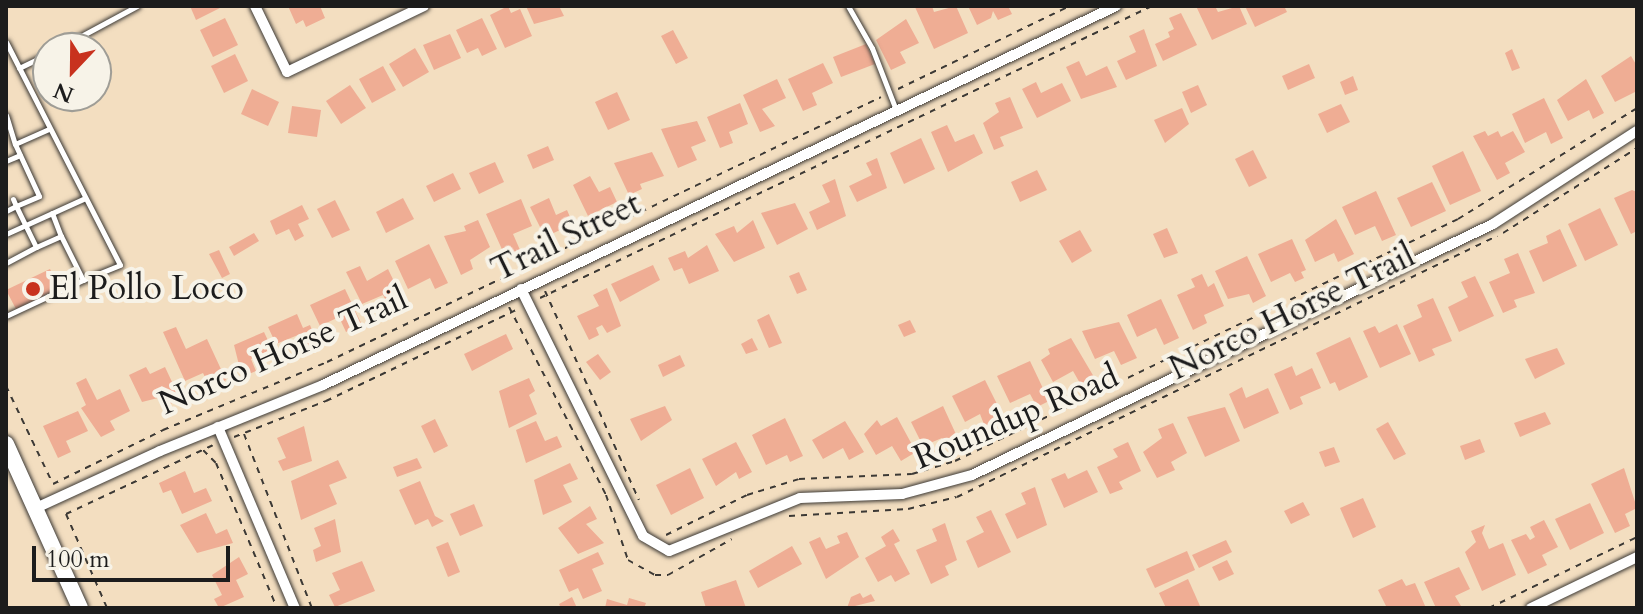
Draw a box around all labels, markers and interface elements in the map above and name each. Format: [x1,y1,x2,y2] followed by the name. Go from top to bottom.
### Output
[32,32,112,112] north arrow
[49,75,78,110] text: N
[485,183,647,291] street label: Trail Street
[1163,235,1421,389] street label: Norco Horse Trail
[49,269,244,309] place label: El Pollo Loco
[152,278,414,424] street label: Norco Horse Trail
[24,280,42,298] marker: El Pollo Loco
[907,356,1125,478] street label: Roundup Road
[36,530,234,580] scale bar
[46,543,110,576] text: 100 m

